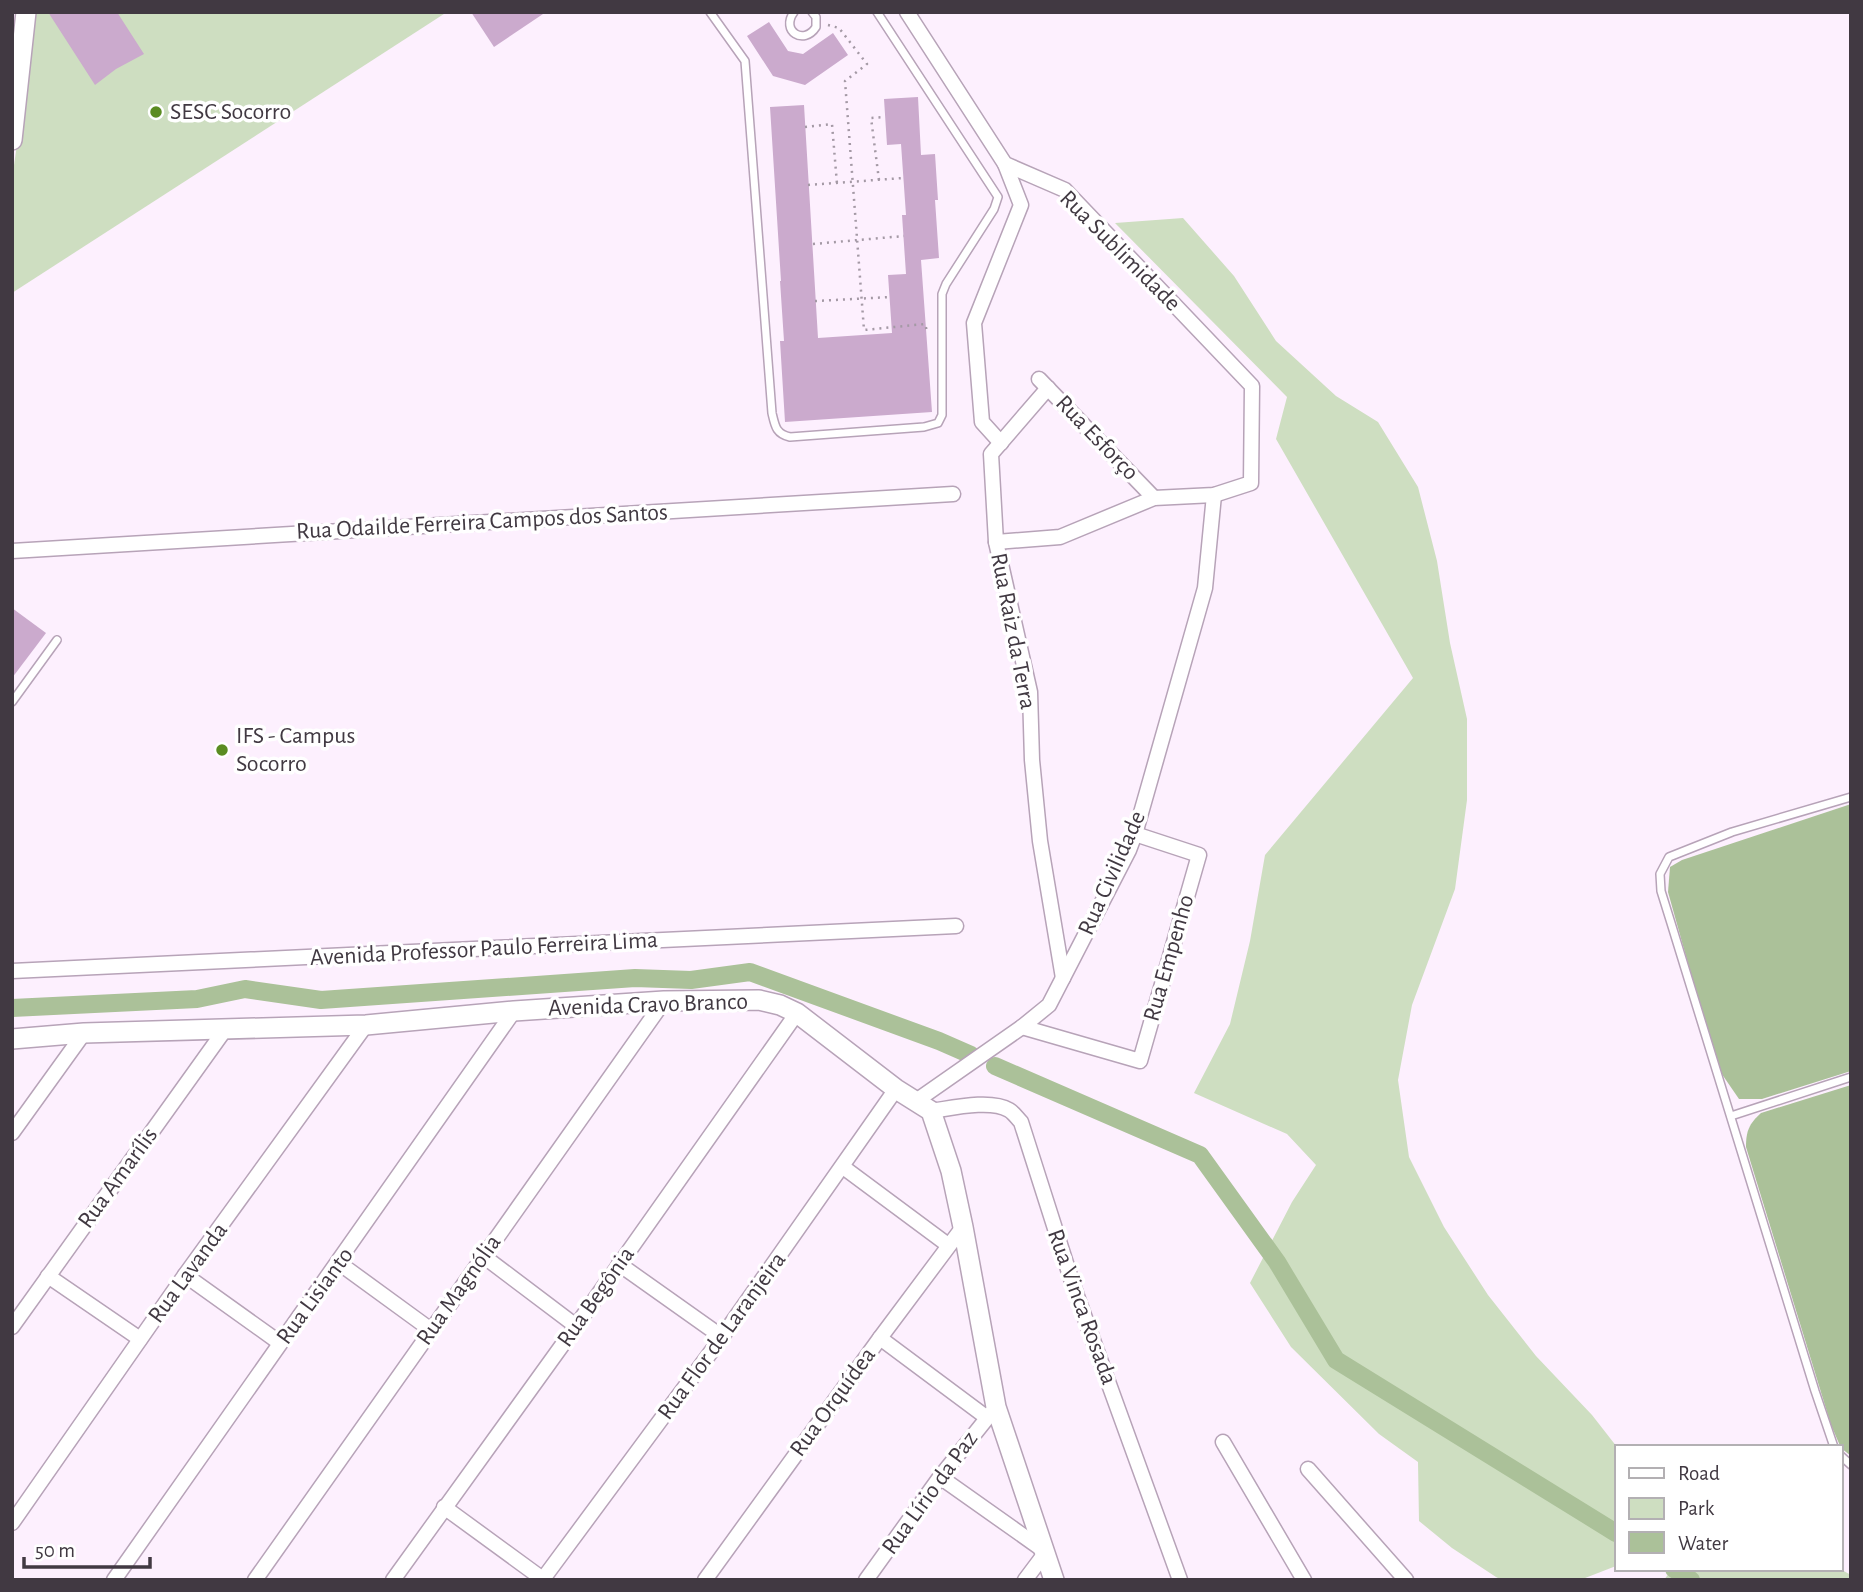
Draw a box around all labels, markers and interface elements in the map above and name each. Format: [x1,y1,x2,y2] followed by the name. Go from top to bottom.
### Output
[170,100,291,124] place label: SESC Socorro
[148,104,164,120] marker: SESC Socorro
[1055,186,1185,316] street label: Rua Sublimidade
[1051,391,1143,485] street label: Rua Esforço
[296,500,668,544] street label: Rua Odailde Ferreira Campos dos Santos
[986,551,1040,711] street label: Rua Raiz da Terra
[236,724,355,776] place label: IFS - Campus Socorro
[214,742,230,758] marker: IFS - Campus Socorro
[1074,807,1150,939] street label: Rua Civilidade
[1139,892,1199,1024] street label: Rua Empenho
[309,928,659,970] street label: Avenida Professor Paulo Ferreira Lima
[548,990,748,1020] street label: Avenida Cravo Branco
[74,1123,162,1233] street label: Rua Amarílis
[144,1218,232,1328] street label: Rua Lavanda
[1043,1226,1121,1388] street label: Rua Vinca Rosada
[412,1230,506,1350] street label: Rua Magnólia
[272,1243,358,1349] street label: Rua Lisianto
[553,1243,639,1351] street label: Rua Begônia
[653,1248,791,1424] street label: Rua Flor de Laranjeira
[786,1343,880,1461] street label: Rua Orquídea
[878,1427,983,1559] street label: Rua Lírio da Paz
[1615,1445,1842,1571] legend
[1678,1463,1720,1484] text: Road
[1678,1498,1715,1519] text: Park
[24,1526,150,1570] scale bar
[1678,1533,1728,1554] text: Water
[35,1540,75,1561] text: 50 m

